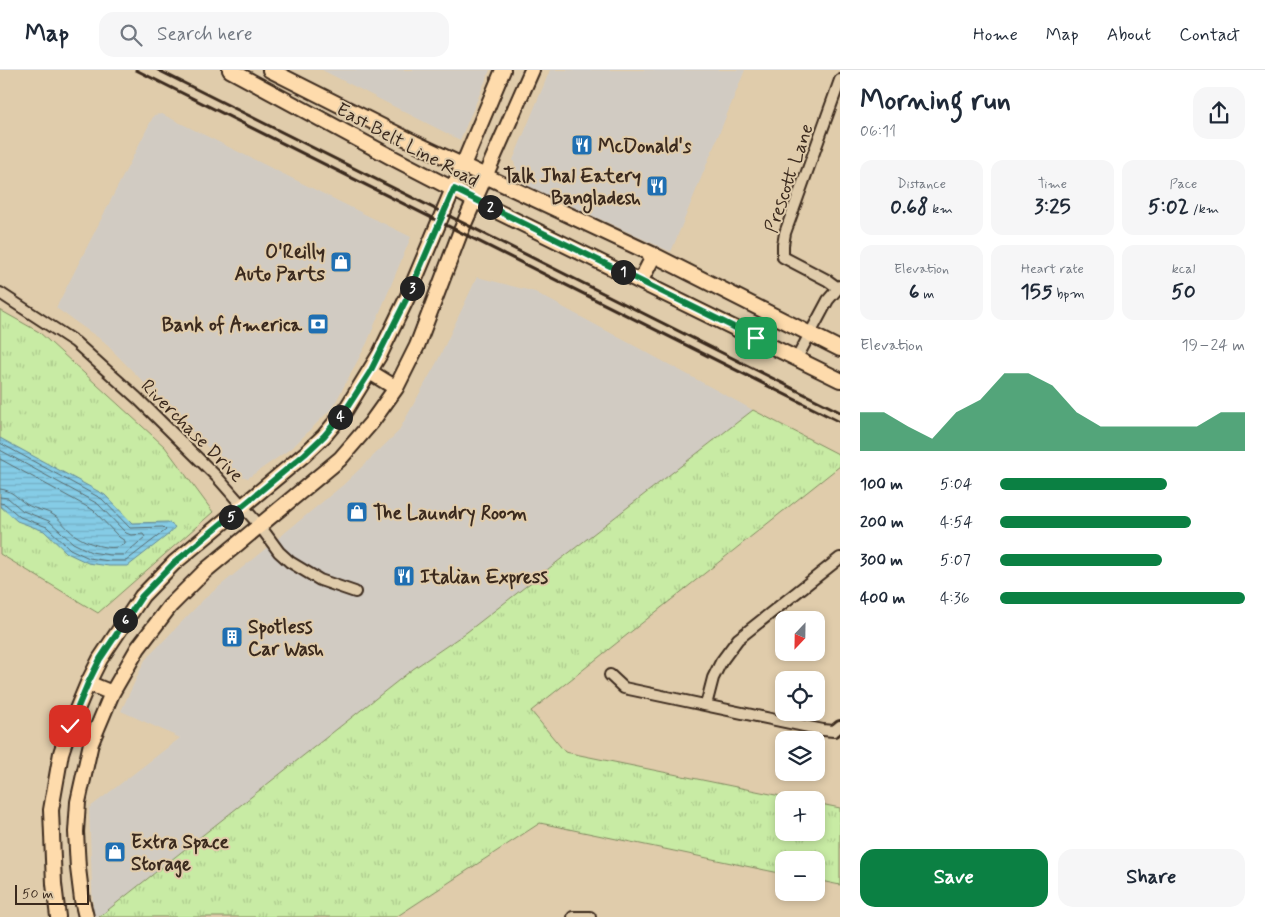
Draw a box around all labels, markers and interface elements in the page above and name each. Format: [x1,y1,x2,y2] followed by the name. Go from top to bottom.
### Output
[99,12,449,57] search box
[25,19,69,50] text: Map
[117,21,145,49] icon: search
[157,22,253,47] text: Search here
[973,23,1018,47] text: Home
[1046,23,1079,47] text: Map
[1107,23,1151,47] text: About
[1179,23,1240,47] text: Contact
[860,83,1011,120] text: Morning run
[1193,87,1245,139] button: share
[332,97,483,193] street label: East Belt Line Road
[759,121,820,236] street label: Prescott Lane
[860,121,896,142] text: 06:11
[570,133,594,157] restaurant icon: McDonald's
[598,134,692,159] place label: McDonald's
[503,164,641,214] place label: Talk Jhal Eatery Bangladesh
[645,174,669,198] restaurant icon: Talk Jhal Eatery Bangladesh
[897,175,946,193] text: Distance
[1038,175,1067,193] text: Time
[1170,175,1197,193] text: Pace
[890,193,929,221] text: 0.68
[1034,193,1071,221] text: 3:25
[1148,193,1189,221] text: 5:02
[478,194,502,220] pin: 2
[487,198,494,216] text: 2
[929,200,953,218] text: km
[1189,200,1219,218] text: /km
[235,240,326,287] place label: O'Reilly Auto Parts
[329,250,353,274] shop icon: O'Reilly Auto Parts
[610,260,636,284] pin: 1
[894,260,949,278] text: Elevation
[1021,260,1084,278] text: Heart rate
[1172,260,1195,278] text: kcal
[620,263,627,281] text: 1
[400,276,424,300] pin: 3
[909,278,919,306] text: 6
[1020,278,1053,306] text: 155
[1171,278,1196,306] text: 50
[409,279,416,297] text: 3
[919,285,934,303] text: m
[1053,285,1085,303] text: bpm
[306,312,330,336] bank icon: Bank of America
[162,313,303,338] place label: Bank of America
[735,317,777,359] pin
[742,324,770,352] icon: arrive
[860,335,923,356] text: Elevation
[1181,335,1245,356] text: 19–24 m
[135,374,249,488] street label: Riverchase Drive
[328,404,352,430] pin: 4
[336,408,345,426] text: 4
[860,474,903,495] text: 100 m
[940,474,973,495] text: 5:04
[345,500,369,524] shop icon: The Laundry Room
[373,501,527,527] place label: The Laundry Room
[218,504,244,530] pin: 5
[227,508,236,526] text: 5
[860,512,904,533] text: 200 m
[940,512,973,533] text: 4:54
[860,550,903,571] text: 300 m
[940,550,971,571] text: 5:07
[392,564,416,588] restaurant icon: Italian Express
[420,565,548,590] place label: Italian Express
[860,588,905,609] text: 400 m
[940,588,970,609] text: 4:36
[112,608,138,632] pin: 6
[122,611,129,629] text: 6
[775,611,825,661] north arrow
[775,611,825,901] map controls
[248,615,324,662] place label: Spotless Car Wash
[220,625,244,649] building icon: Spotless Car Wash
[775,671,825,721] button: locate
[49,705,91,747] pin
[56,712,84,740] icon: check
[775,731,825,781] button: layers
[775,791,825,841] button: +
[131,830,230,878] place label: Extra Space Storage
[103,840,127,864] shop icon: Extra Space Storage
[860,849,1048,907] button: Save
[1058,849,1245,907] button: Share
[775,851,825,901] button: −
[15,882,89,905] scale bar
[22,885,53,903] text: 50 m

